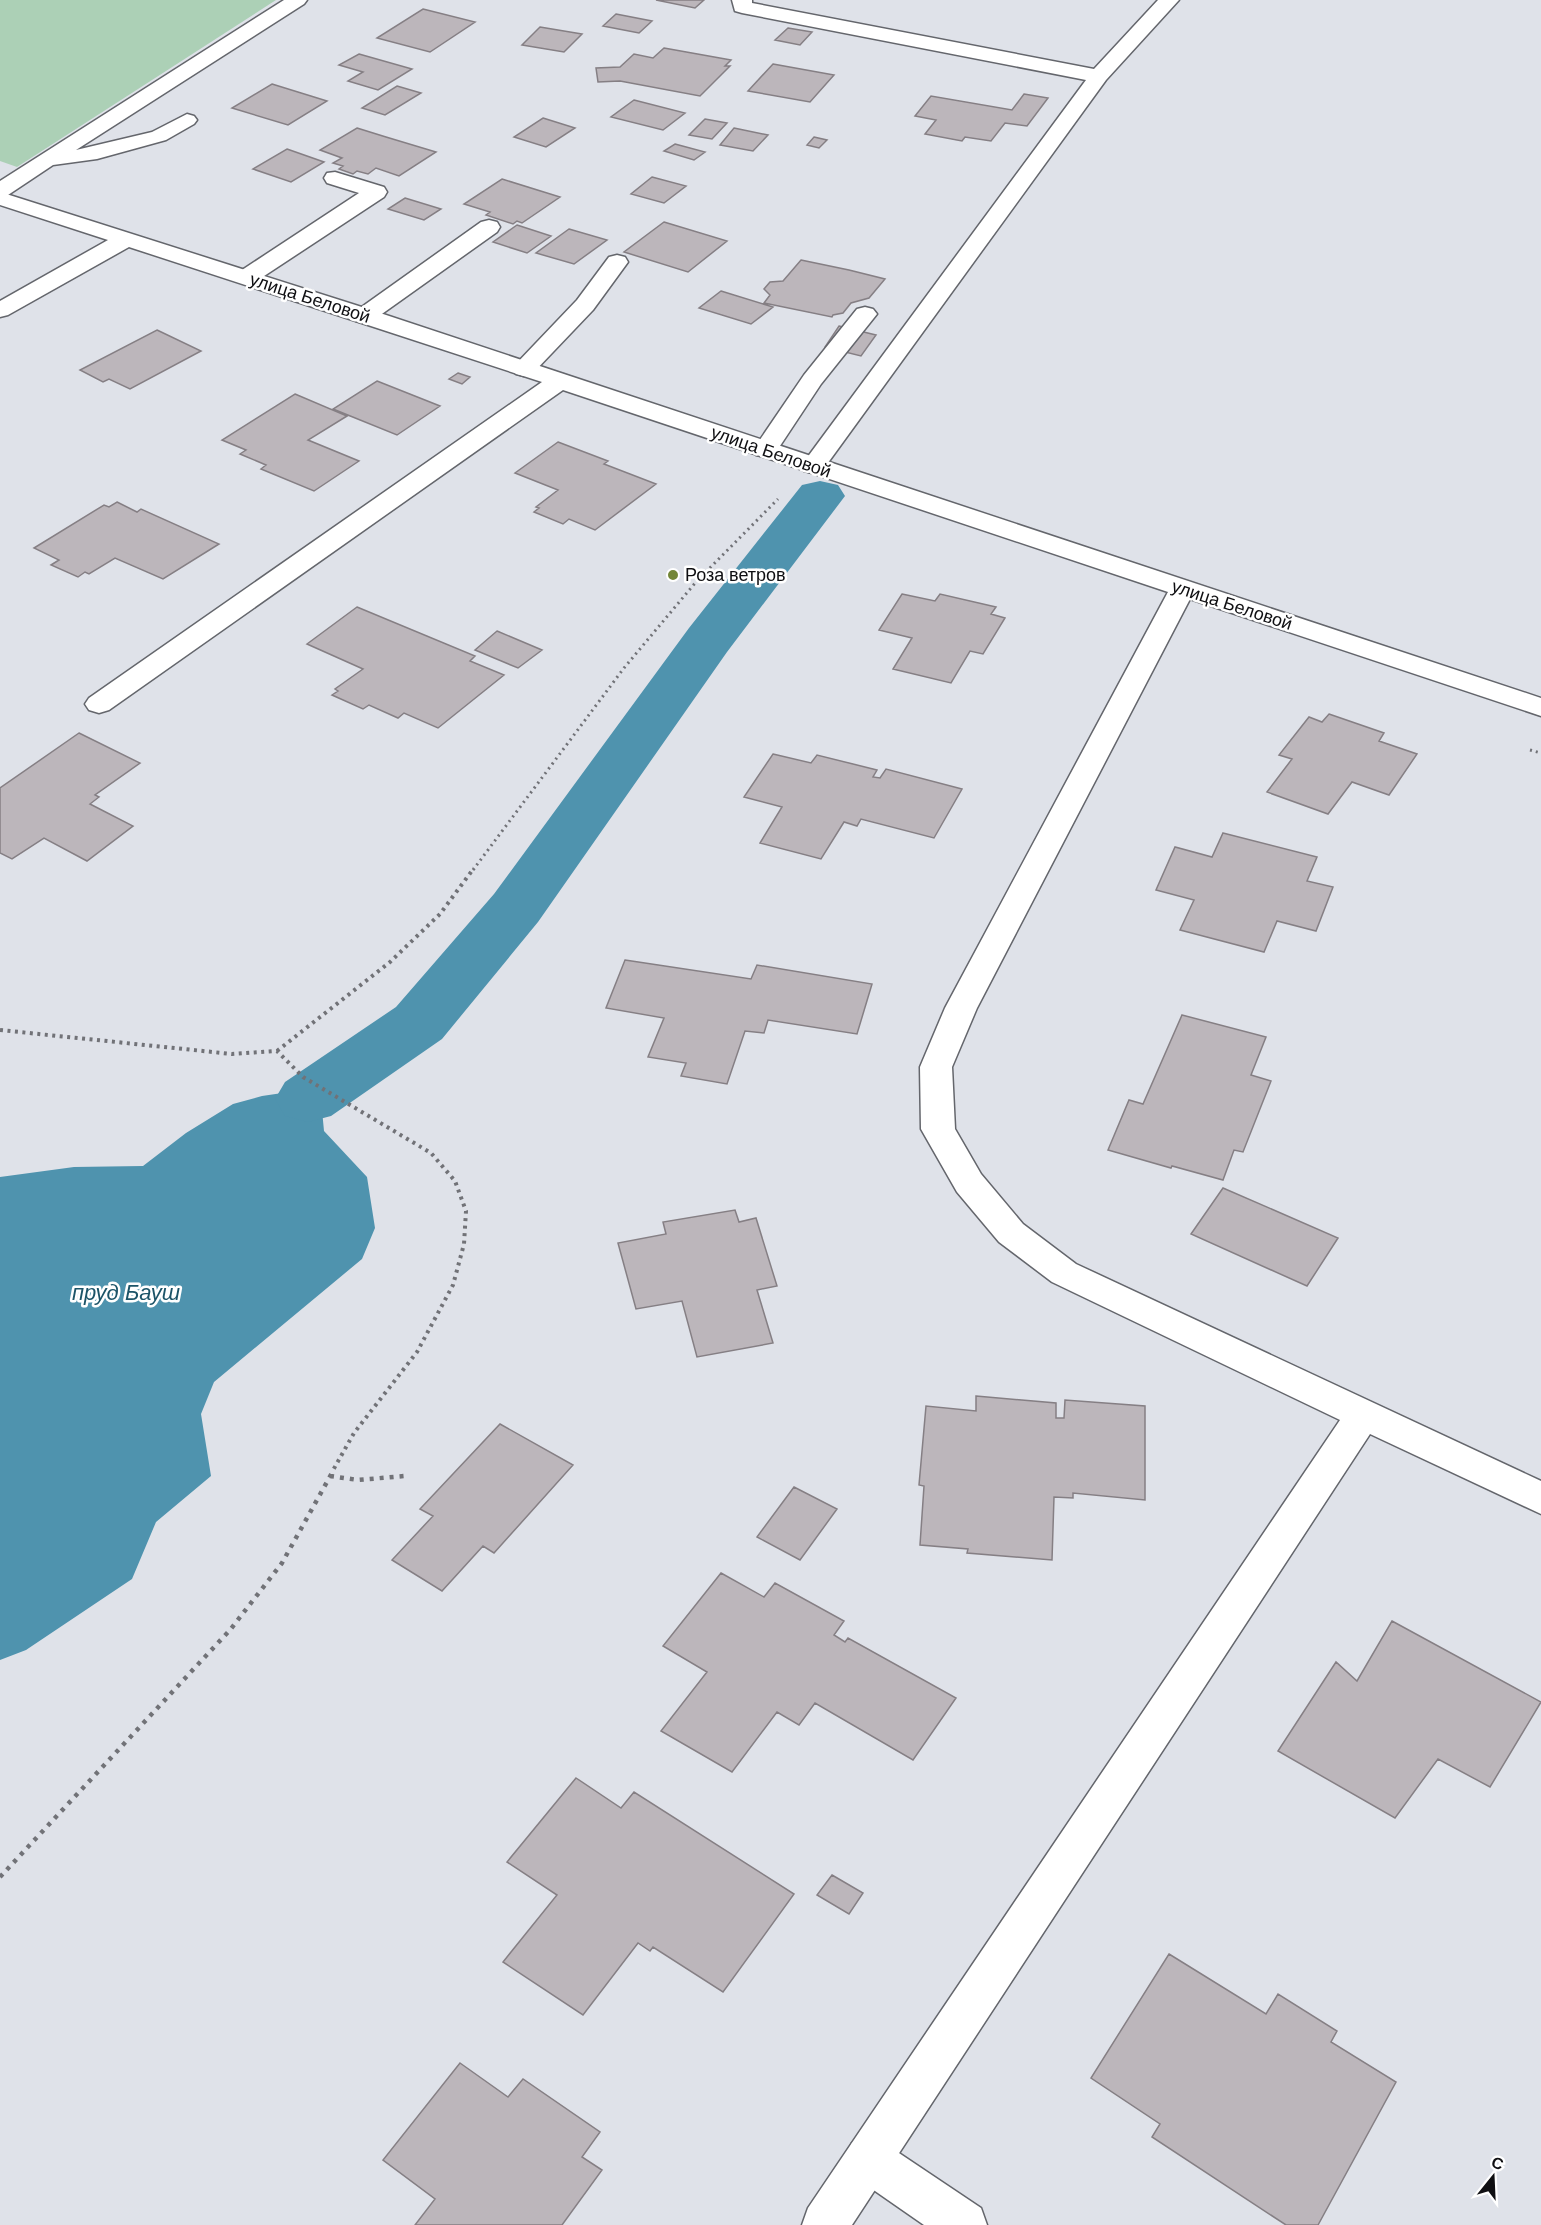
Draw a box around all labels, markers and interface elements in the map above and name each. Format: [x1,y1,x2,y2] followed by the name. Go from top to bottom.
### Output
[247,267,373,329] street label: улица Беловой
[708,420,834,484] street label: улица Беловой
[685,563,786,587] place label: Роза ветров
[666,568,680,582] marker: Роза ветров
[1169,574,1295,636] street label: улица Беловой
[72,1278,180,1307] water label: пруд Бауш
[1463,2147,1523,2207] north arrow
[1489,2151,1507,2175] text: С

